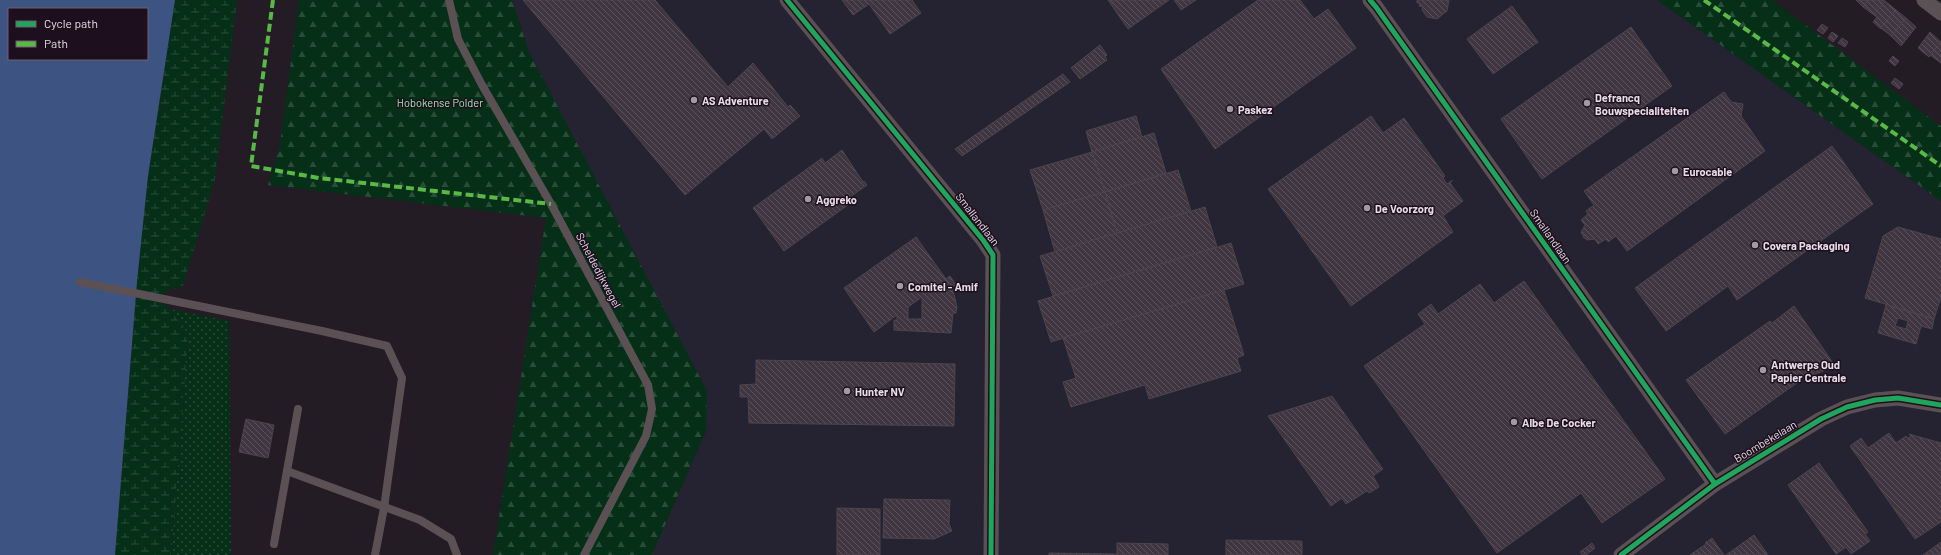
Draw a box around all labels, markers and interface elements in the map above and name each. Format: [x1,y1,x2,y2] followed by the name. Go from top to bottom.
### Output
[8,8,148,60] legend
[44,16,98,30] text: Cycle path
[44,36,68,50] text: Path
[1595,91,1689,117] place label: Defrancq Bouwspecialiteiten
[702,94,769,107] place label: AS Adventure
[689,95,699,105] marker: AS Adventure
[397,96,483,109] park label: Hobokense Polder
[1582,98,1592,108] marker: Defrancq Bouwspecialiteiten
[1238,103,1272,116] place label: Paskez
[1225,104,1235,114] marker: Paskez
[1683,165,1732,178] place label: Eurocable
[1670,166,1680,176] marker: Eurocable
[953,190,1003,248] street label: Smallandlaan
[816,193,857,206] place label: Aggreko
[803,194,813,204] marker: Aggreko
[1375,202,1434,215] place label: De Voorzorg
[1362,203,1372,213] marker: De Voorzorg
[1527,206,1575,266] street label: Smallandlaan
[574,230,624,310] street label: Scheldedijkwegel
[1763,239,1850,252] place label: Covera Packaging
[1750,240,1760,250] marker: Covera Packaging
[908,280,978,293] place label: Comitel - Amif
[895,281,905,291] marker: Comitel - Amif
[1771,358,1846,384] place label: Antwerps Oud Papier Centrale
[1758,365,1768,375] marker: Antwerps Oud Papier Centrale
[855,385,905,398] place label: Hunter NV
[842,386,852,396] marker: Hunter NV
[1522,416,1597,429] place label: Albe De Cocker
[1509,417,1519,427] marker: Albe De Cocker
[1731,417,1799,465] street label: Boombekelaan

